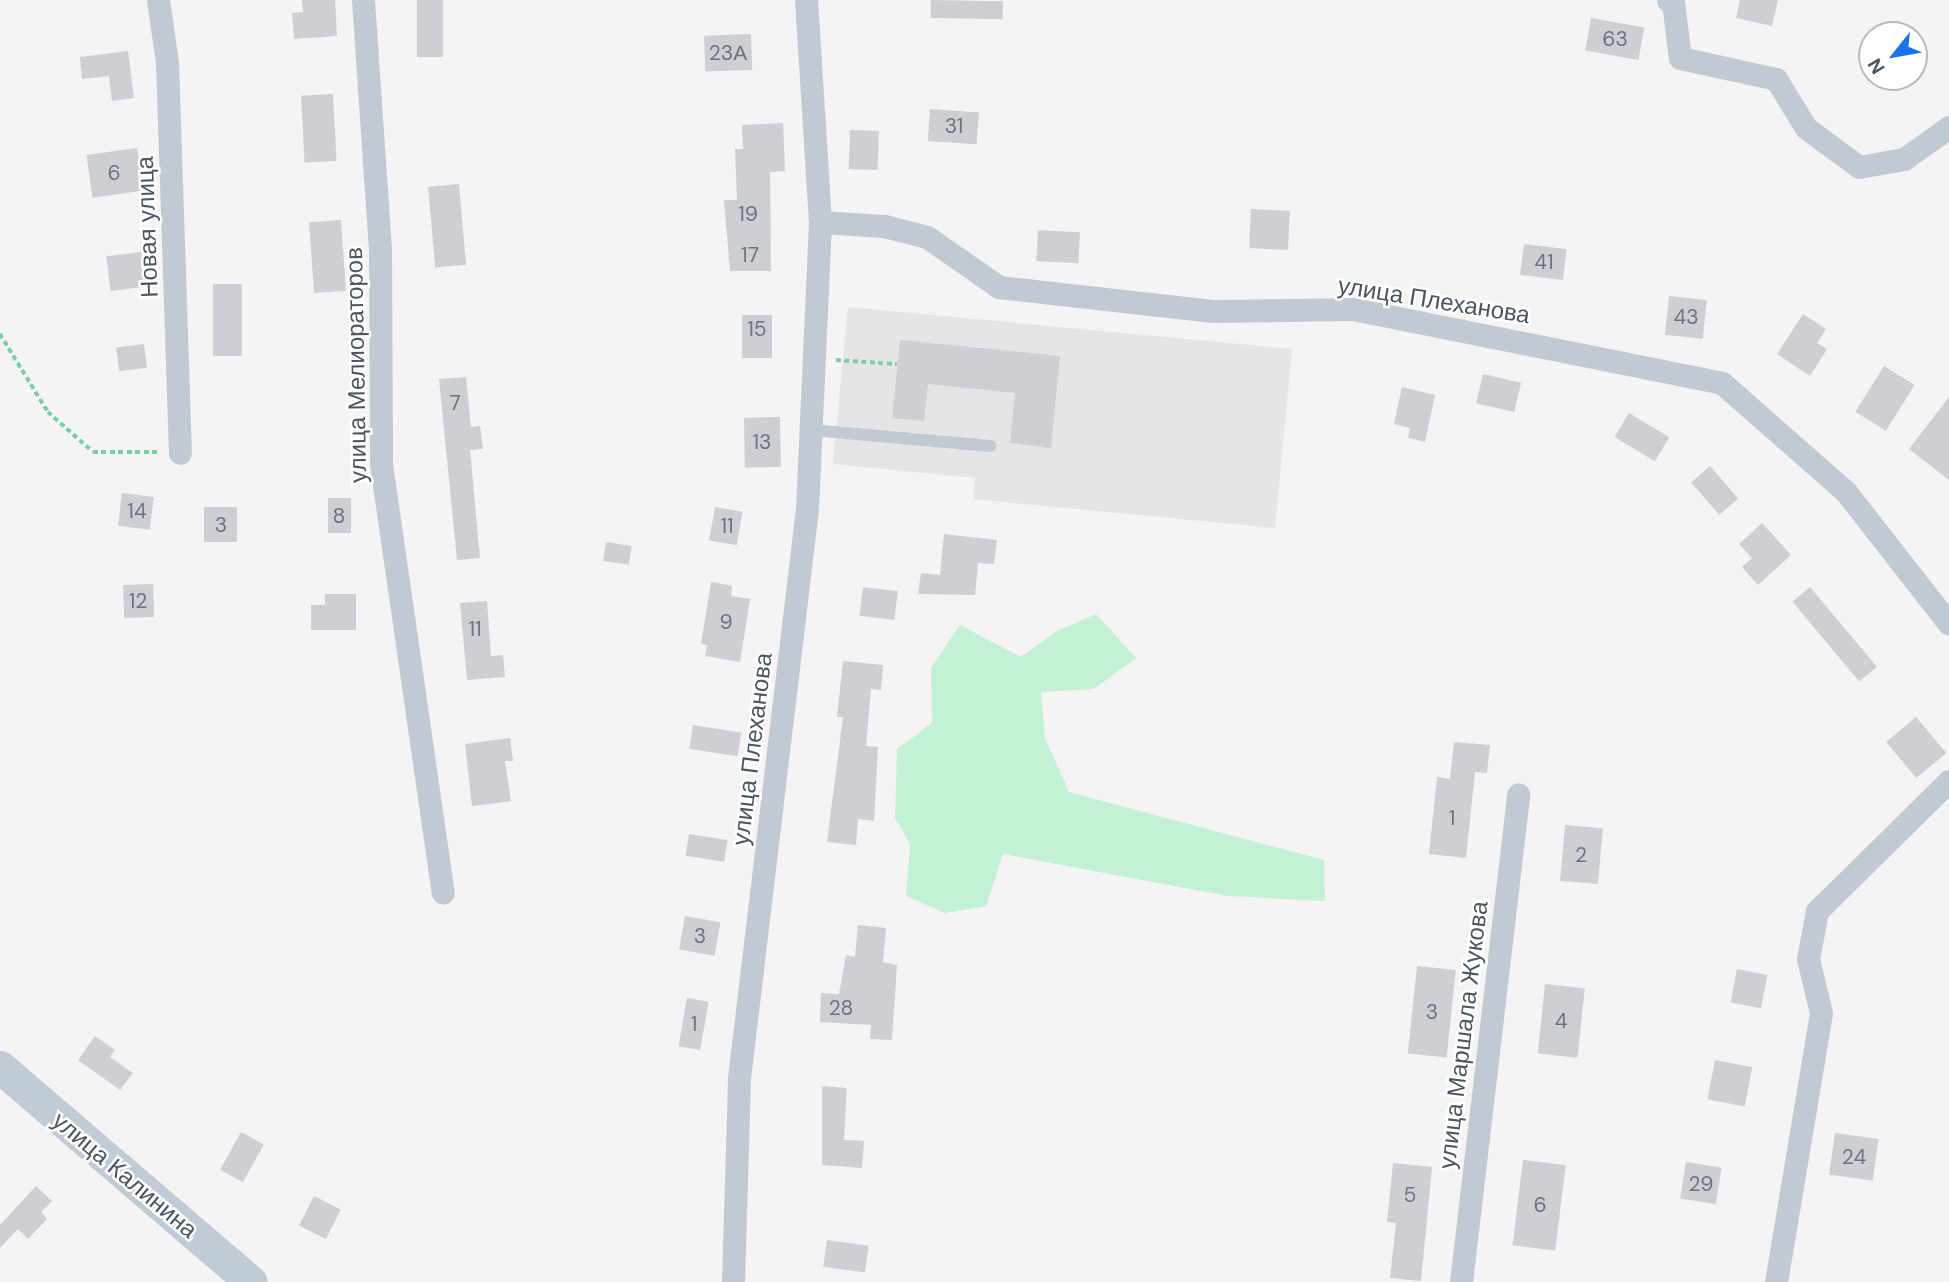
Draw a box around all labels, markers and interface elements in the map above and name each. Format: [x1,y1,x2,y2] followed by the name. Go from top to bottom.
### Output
[1858,21,1928,91] north arrow
[1602,26,1628,52] house number: 63
[709,40,747,66] house number: 23А
[1862,54,1891,78] text: N
[945,113,963,139] house number: 31
[130,156,164,298] street label: Новая улица
[107,160,121,186] house number: 6
[738,201,758,227] house number: 19
[741,242,759,268] house number: 17
[340,247,372,483] street label: улица Мелиораторов
[1534,249,1554,275] house number: 41
[1336,271,1532,329] street label: улица Плеханова
[1673,304,1699,330] house number: 43
[747,316,767,342] house number: 15
[449,390,461,416] house number: 7
[753,429,771,455] house number: 13
[127,498,147,524] house number: 14
[333,503,345,529] house number: 8
[215,512,227,538] house number: 3
[720,513,734,539] house number: 11
[129,588,147,614] house number: 12
[719,609,733,635] house number: 9
[468,616,482,642] house number: 11
[726,651,778,847] street label: улица Плеханова
[1449,805,1455,831] house number: 1
[1575,842,1587,868] house number: 2
[1432,900,1494,1170] street label: улица Маршала Жукова
[694,923,706,949] house number: 3
[829,995,853,1021] house number: 28
[1426,999,1438,1025] house number: 3
[1555,1008,1567,1034] house number: 4
[691,1011,697,1037] house number: 1
[47,1106,203,1244] street label: улица Калинина
[1842,1144,1866,1170] house number: 24
[1688,1171,1714,1197] house number: 29
[1404,1182,1416,1208] house number: 5
[1533,1192,1547,1218] house number: 6

